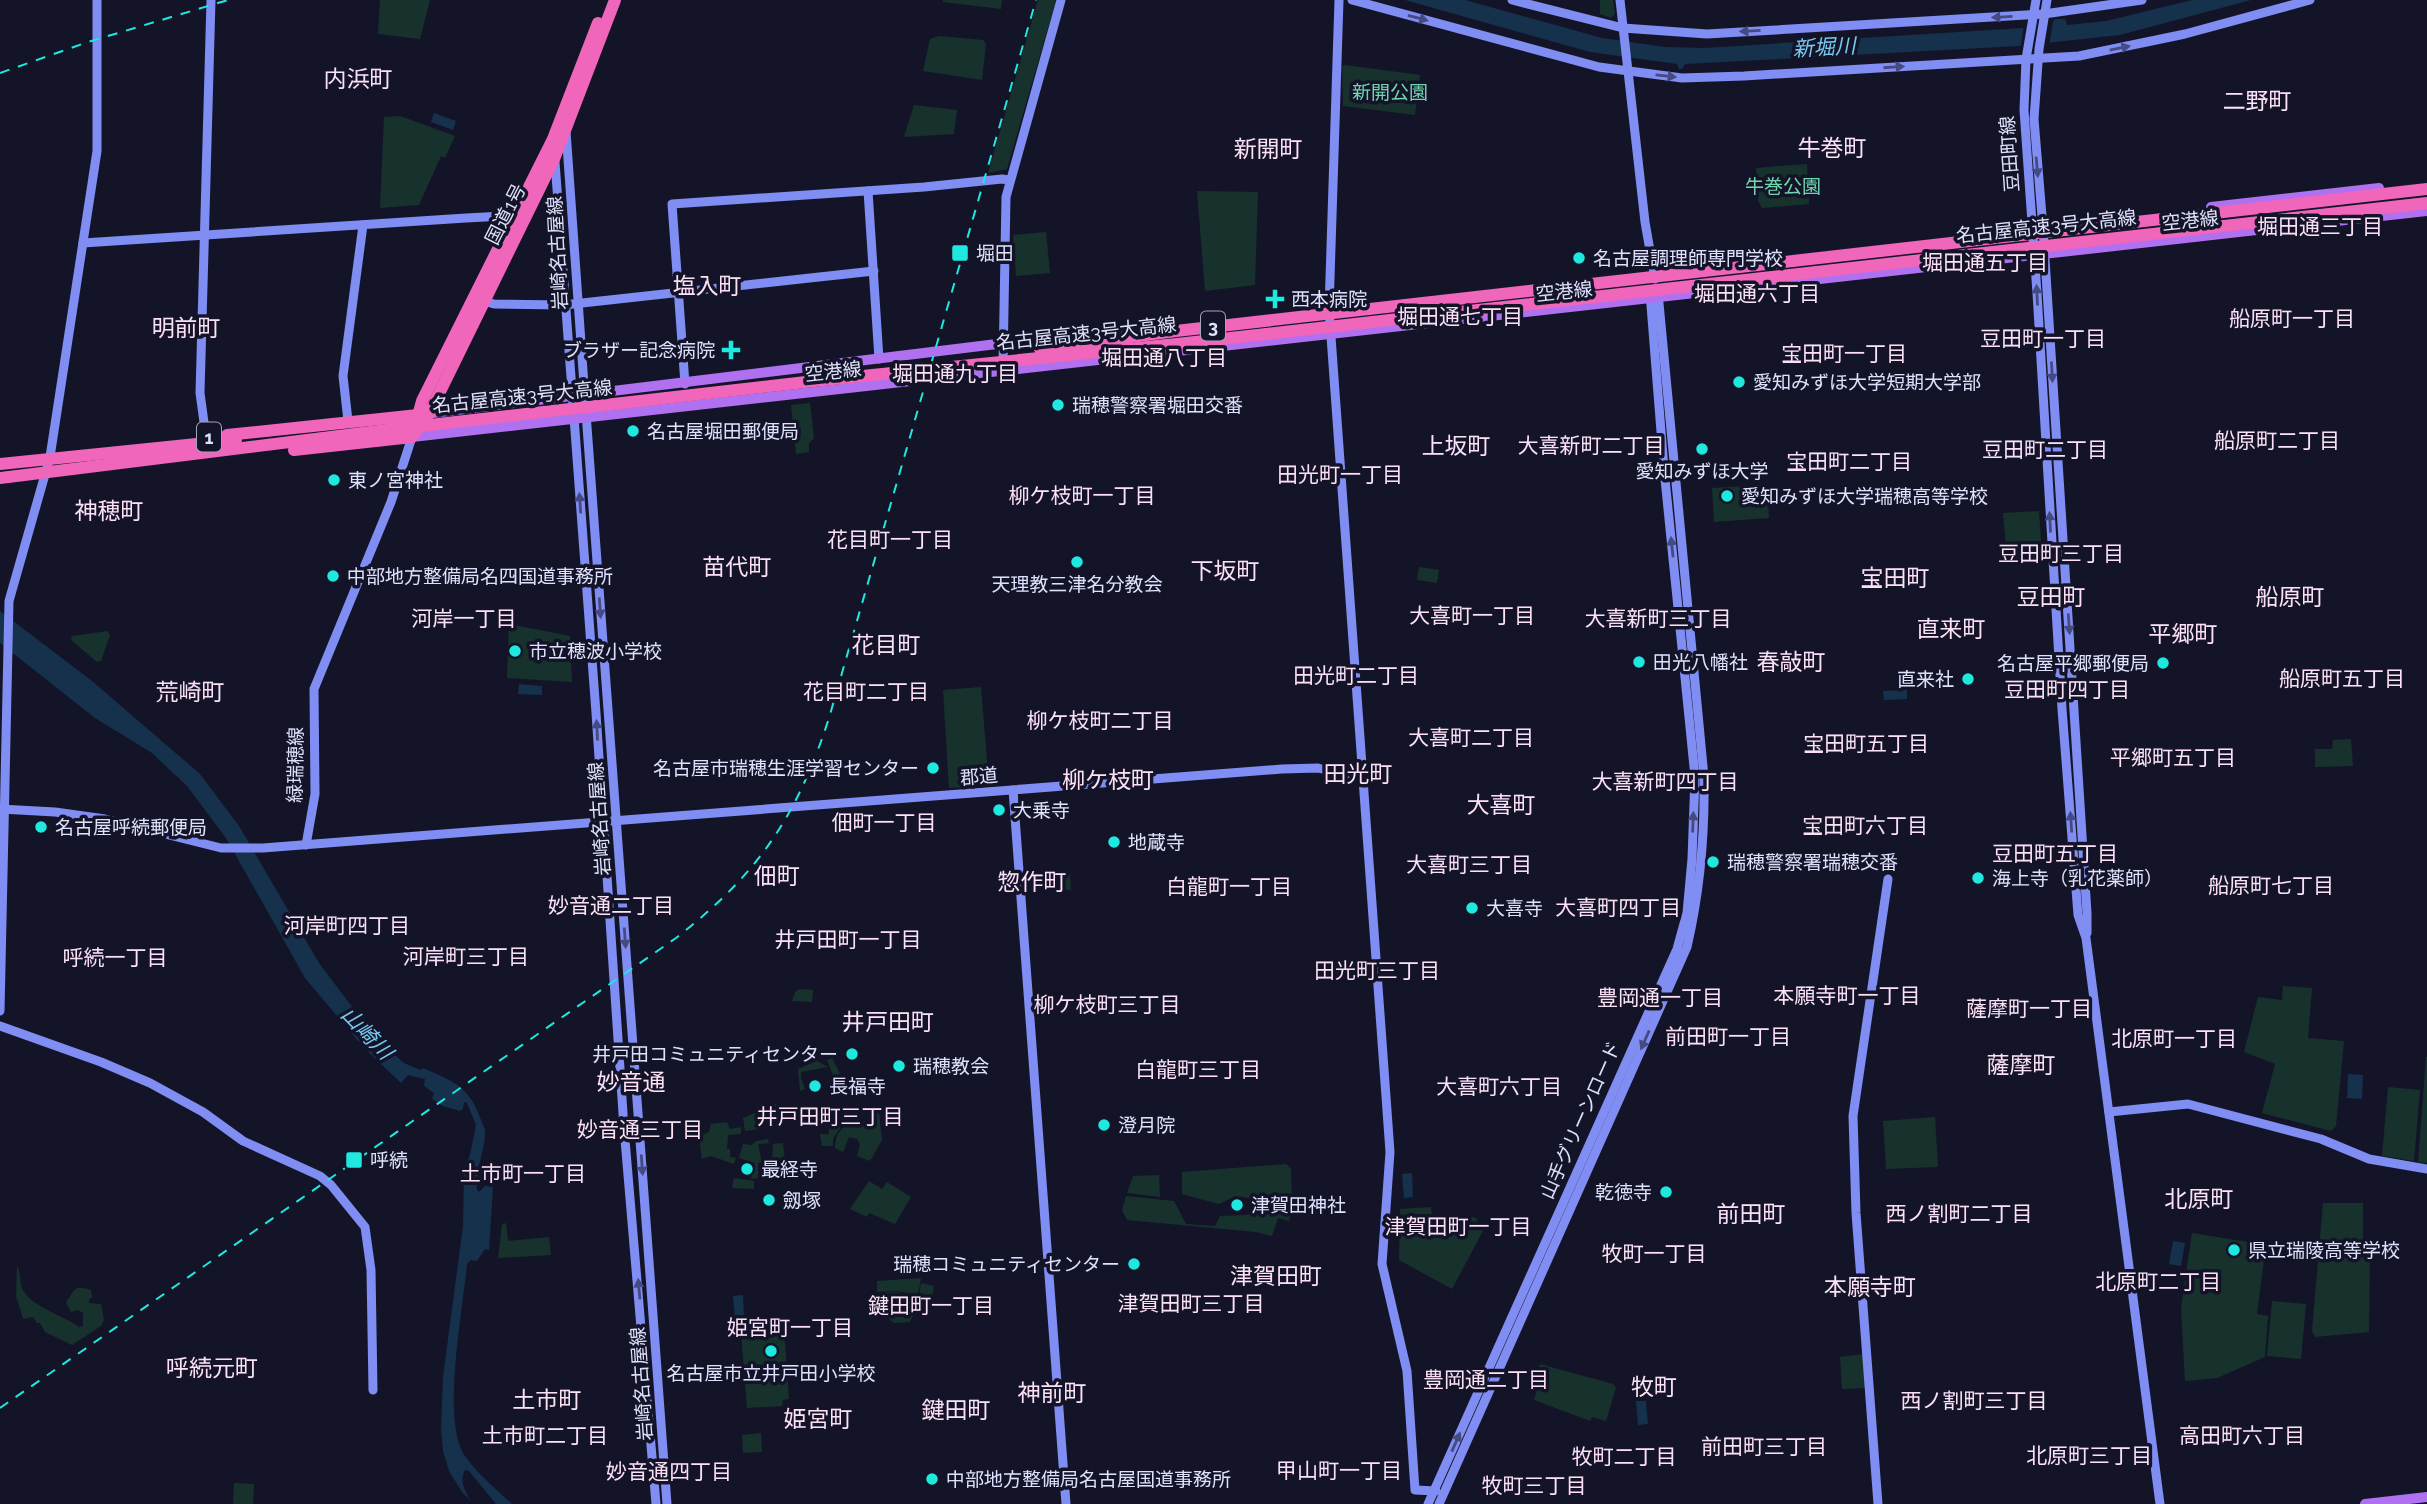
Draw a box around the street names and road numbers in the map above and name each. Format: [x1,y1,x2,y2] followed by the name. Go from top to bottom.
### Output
[1995,115,2023,193] street label: 豆田町線
[480,180,530,248] street label: 国道1号
[543,195,571,311] street label: 岩崎名古屋線
[1955,206,2137,246] street label: 名古屋高速3号大高線
[2160,206,2220,234] street label: 空港線
[1534,277,1594,305] street label: 空港線
[1201,312,1225,340] road number: 3
[995,313,1177,353] street label: 名古屋高速3号大高線
[803,357,863,385] street label: 空港線
[431,376,613,416] street label: 名古屋高速3号大高線
[197,422,221,452] road number: 1
[283,727,307,803] street label: 緑瑞穂線
[584,761,614,877] street label: 岩崎名古屋線
[959,763,999,789] street label: 郡道
[1535,1038,1625,1202] street label: 山手グリーンロード
[626,1326,656,1442] street label: 岩崎名古屋線

